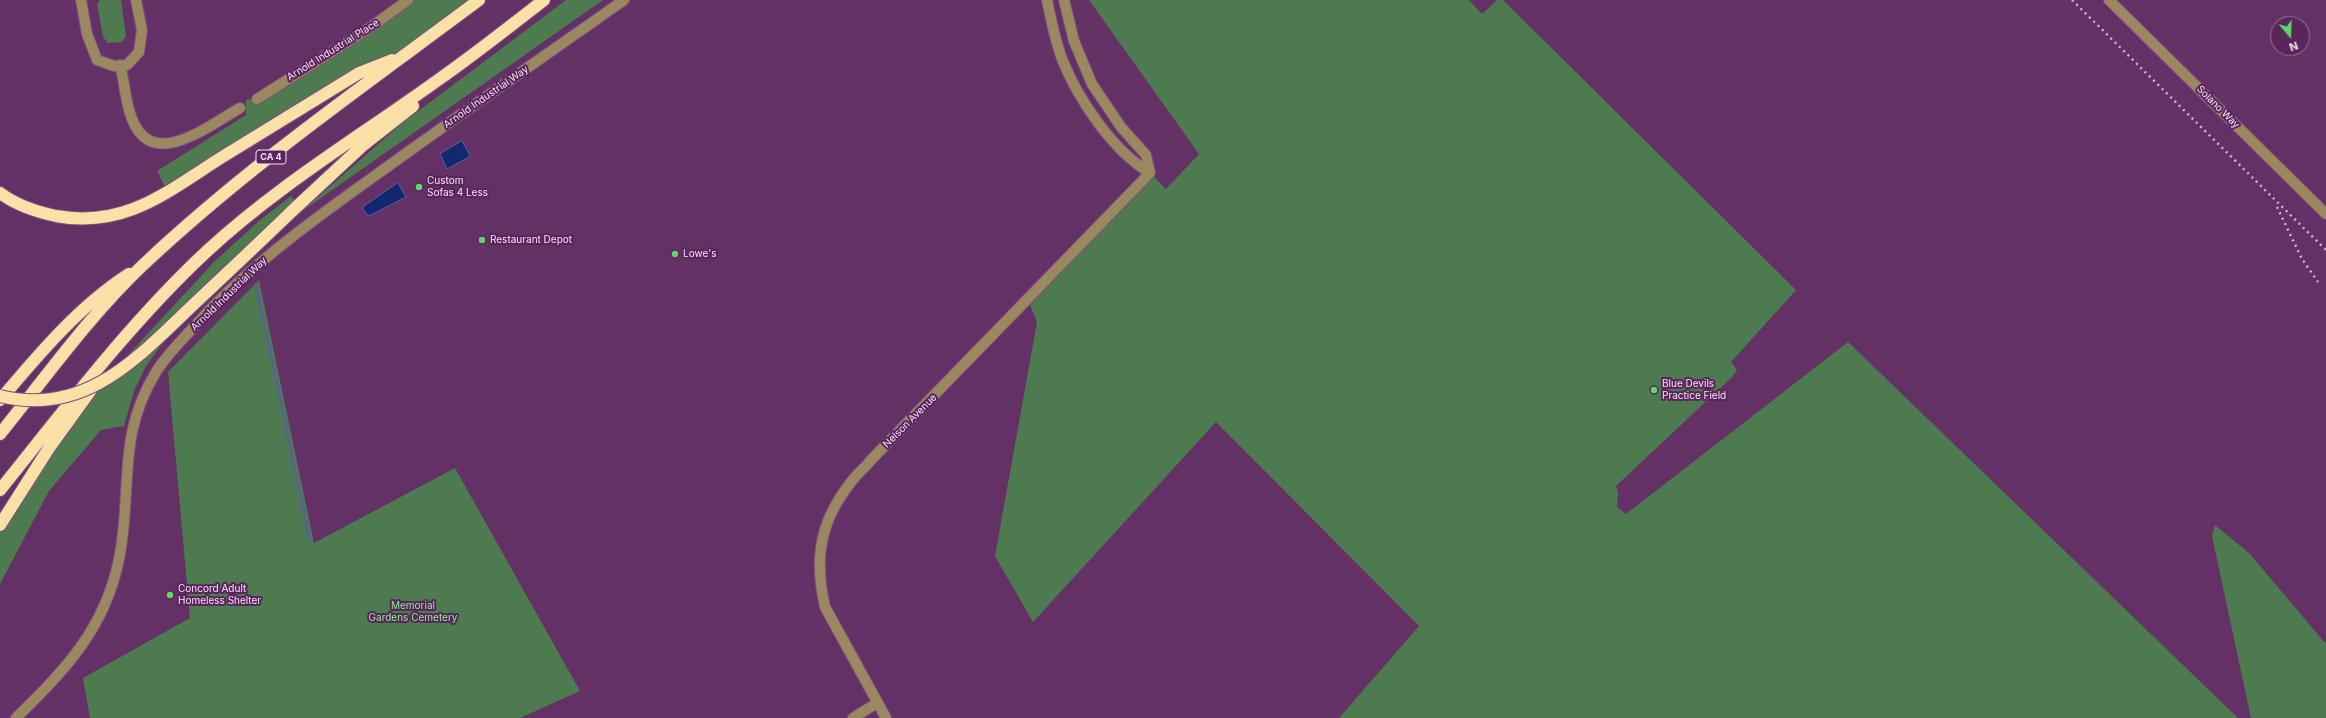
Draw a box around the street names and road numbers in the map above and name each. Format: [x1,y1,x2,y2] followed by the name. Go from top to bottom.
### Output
[285,17,381,83] street label: Arnold Industrial Place
[441,63,531,131] street label: Arnold Industrial Way
[2194,83,2242,131] street label: Solano Way
[256,150,286,164] road number: CA 4
[189,255,269,333] street label: Arnold Industrial Way
[881,392,939,450] street label: Nelson Avenue

